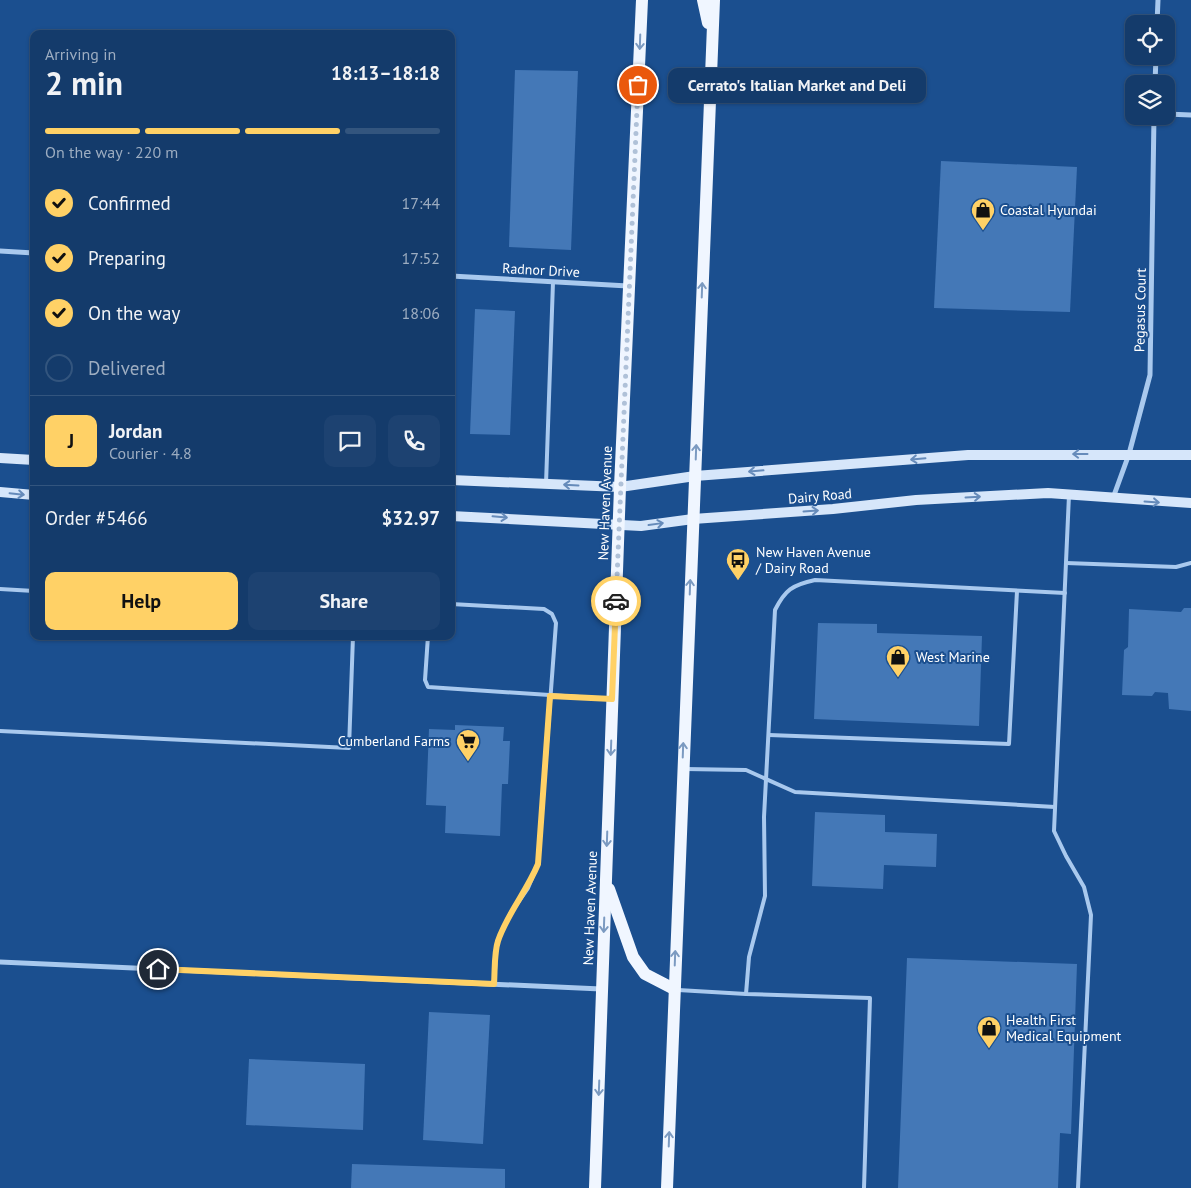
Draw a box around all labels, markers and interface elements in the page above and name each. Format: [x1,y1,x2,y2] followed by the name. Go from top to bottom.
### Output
[1125,15,1175,125] map controls
[1125,15,1175,65] button: locate
[635,34,645,50] one-way arrow
[45,44,116,64] text: Arriving in
[331,61,440,85] text: 18:13–18:18
[45,62,123,104] text: 2 min
[617,64,659,106] pin
[668,68,926,102] callout: Cerrato's Italian Market and Deli
[624,71,652,99] icon: bag
[688,75,906,95] text: Cerrato's Italian Market and Deli
[1125,75,1175,125] button: layers
[45,142,178,162] text: On the way · 220 m
[45,189,73,217] icon: check
[88,191,171,215] text: Confirmed
[402,193,440,213] text: 17:44
[970,197,996,231] shop icon: Coastal Hyundai
[1000,201,1097,219] place label: Coastal Hyundai
[45,244,73,272] icon: check
[88,246,166,270] text: Preparing
[402,248,440,268] text: 17:52
[502,259,580,281] street label: Radnor Drive
[1130,267,1150,352] street label: Pegasus Court
[697,282,707,298] one-way arrow
[45,299,73,327] icon: check
[88,301,180,325] text: On the way
[402,303,440,323] text: 18:06
[88,356,166,380] text: Delivered
[324,415,376,467] button: chat
[388,415,440,467] button: phone
[109,419,162,443] text: Jordan
[68,429,74,453] text: J
[109,443,192,463] text: Courier · 4.8
[594,445,616,561] street label: New Haven Avenue
[691,445,700,461] one-way arrow
[1072,449,1088,459] one-way arrow
[910,454,926,463] one-way arrow
[748,466,764,475] one-way arrow
[563,480,580,490] one-way arrow
[787,484,853,508] street label: Dairy Road
[9,489,25,499] one-way arrow
[965,492,981,501] one-way arrow
[1144,497,1160,506] one-way arrow
[45,506,148,530] text: Order #5466
[381,506,440,530] text: $32.97
[803,506,819,515] one-way arrow
[492,513,508,522] one-way arrow
[647,519,663,529] one-way arrow
[755,543,871,577] place label: New Haven Avenue / Dairy Road
[725,547,751,581] bus stop icon: New Haven Avenue / Dairy Road
[45,572,238,630] button: Help
[248,572,440,630] button: Share
[591,576,641,626] courier
[685,580,695,596] one-way arrow
[602,587,630,615] icon: car
[885,644,911,678] shop icon: West Marine
[916,648,990,666] place label: West Marine
[455,728,481,762] supermarket icon: Cumberland Farms
[338,732,450,750] place label: Cumberland Farms
[606,740,615,756] one-way arrow
[679,742,688,758] one-way arrow
[603,831,612,847] one-way arrow
[579,850,601,966] street label: New Haven Avenue
[599,917,609,933] one-way arrow
[137,948,179,990] pin
[670,950,680,966] one-way arrow
[144,955,172,983] icon: home
[1006,1011,1122,1045] place label: Health First Medical Equipment
[976,1015,1002,1049] shop icon: Health First Medical Equipment
[594,1080,603,1096] one-way arrow
[664,1132,673,1148] one-way arrow

